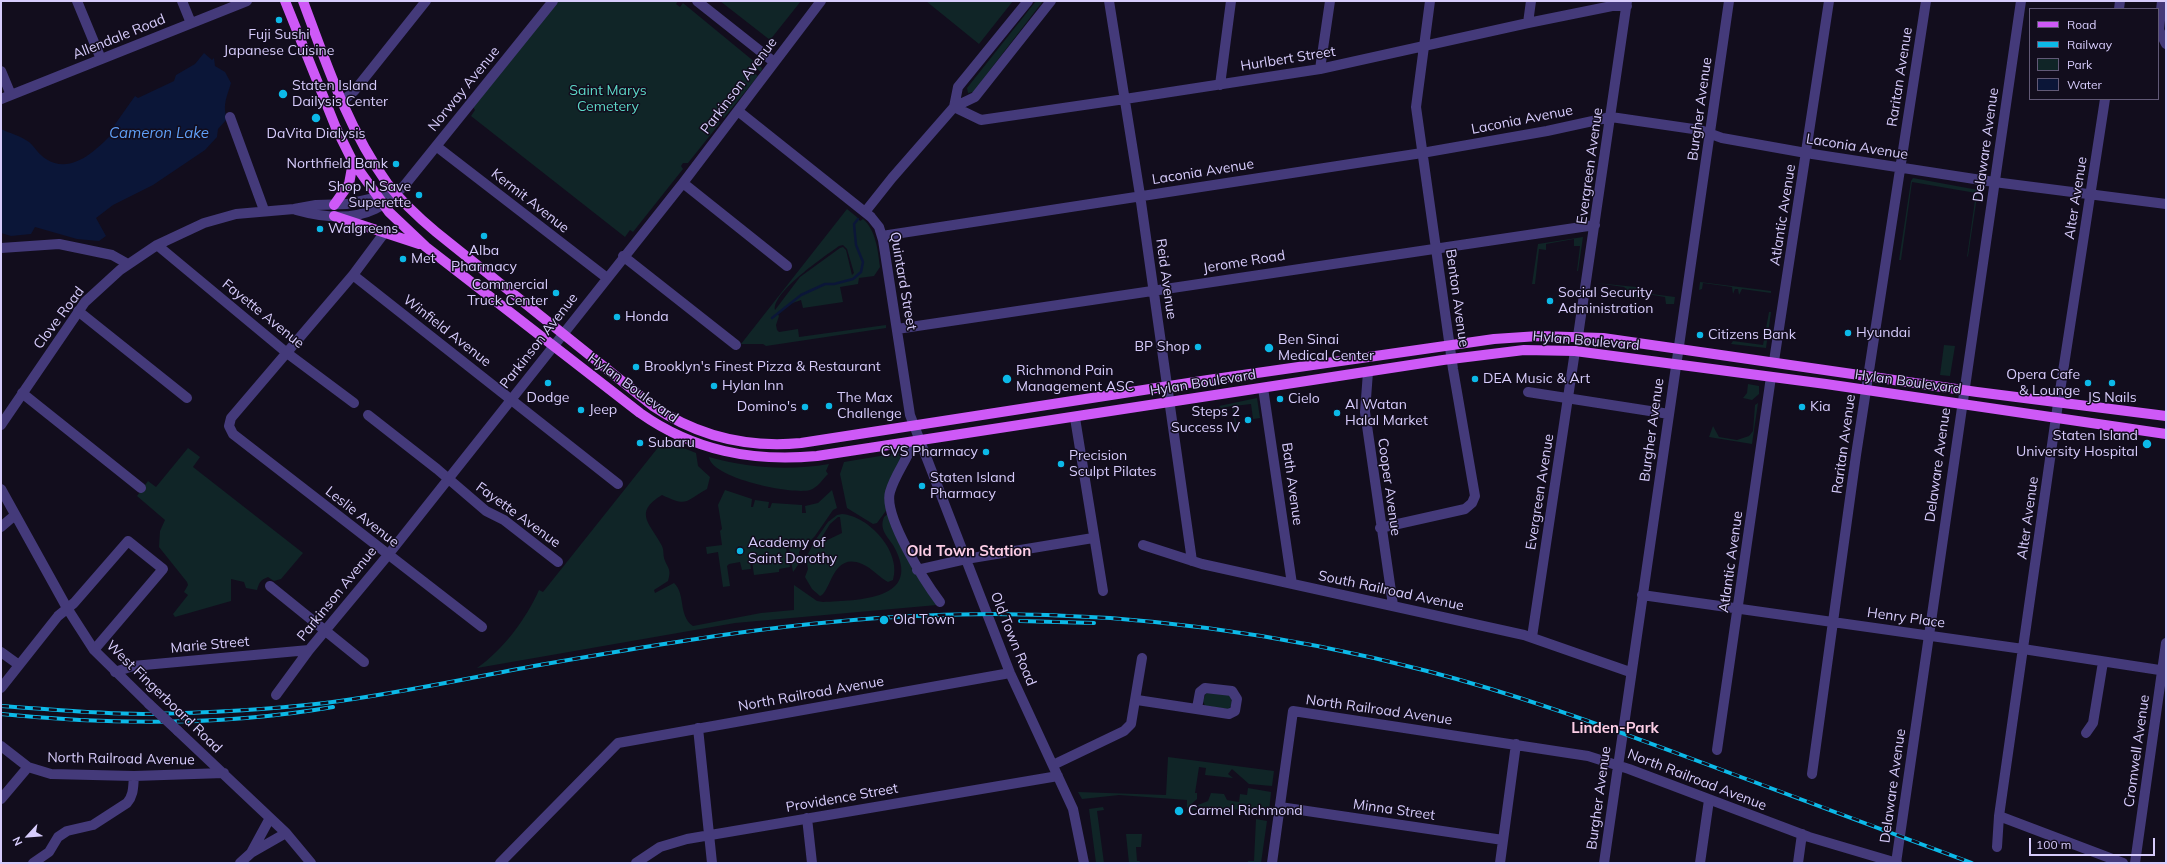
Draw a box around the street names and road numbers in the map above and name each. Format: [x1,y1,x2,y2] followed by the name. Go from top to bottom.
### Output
[70,11,168,63] street label: Allendale Road
[1884,26,1916,128] street label: Raritan Avenue
[697,34,781,138] street label: Parkinson Avenue
[425,43,503,135] street label: Norway Avenue
[1239,43,1337,75] street label: Hurlbert Street
[1684,56,1716,162] street label: Burgher Avenue
[1970,87,2002,203] street label: Delaware Avenue
[1470,102,1574,138] street label: Laconia Avenue
[1574,107,1606,225] street label: Evergreen Avenue
[1805,131,1909,163] street label: Laconia Avenue
[2061,155,2091,241] street label: Alter Avenue
[1151,156,1255,188] street label: Laconia Avenue
[1767,163,1799,267] street label: Atlantic Avenue
[488,165,572,237] street label: Kermit Avenue
[886,231,920,331] street label: Quintard Street
[1152,238,1180,320] street label: Reid Avenue
[1202,247,1286,277] street label: Jerome Road
[1442,248,1472,348] street label: Benton Avenue
[219,276,307,352] street label: Fayette Avenue
[30,284,88,352] street label: Clove Road
[496,290,582,392] street label: Parkinson Avenue
[400,291,494,371] street label: Winfield Avenue
[1532,328,1640,354] street label: Hylan Boulevard
[585,350,681,426] street label: Hylan Boulevard
[1149,366,1257,400] street label: Hylan Boulevard
[1854,366,1962,398] street label: Hylan Boulevard
[1636,377,1668,483] street label: Burgher Avenue
[1829,393,1859,495] street label: Raritan Avenue
[1922,407,1954,523] street label: Delaware Avenue
[1523,433,1557,551] street label: Evergreen Avenue
[1374,437,1404,537] street label: Cooper Avenue
[1278,442,1306,526] street label: Bath Avenue
[2014,475,2042,561] street label: Alter Avenue
[472,479,564,551] street label: Fayette Avenue
[322,483,402,551] street label: Leslie Avenue
[1716,510,1746,614] street label: Atlantic Avenue
[294,543,380,645] street label: Parkinson Avenue
[1317,567,1465,615] street label: South Railroad Avenue
[987,590,1039,688] street label: Old Town Road
[1866,604,1946,632] street label: Henry Place
[170,633,250,657] street label: Marie Street
[103,637,225,757] street label: West Fingerboard Road
[737,673,885,715] street label: North Railroad Avenue
[1305,691,1453,729] street label: North Railroad Avenue
[2121,694,2153,808] street label: Cromwell Avenue
[1877,728,1909,844] street label: Delaware Avenue
[1583,745,1615,851] street label: Burgher Avenue
[1625,746,1769,814] street label: North Railroad Avenue
[47,749,195,769] street label: North Railroad Avenue
[785,780,899,816] street label: Providence Street
[1352,796,1436,824] street label: Minna Street

